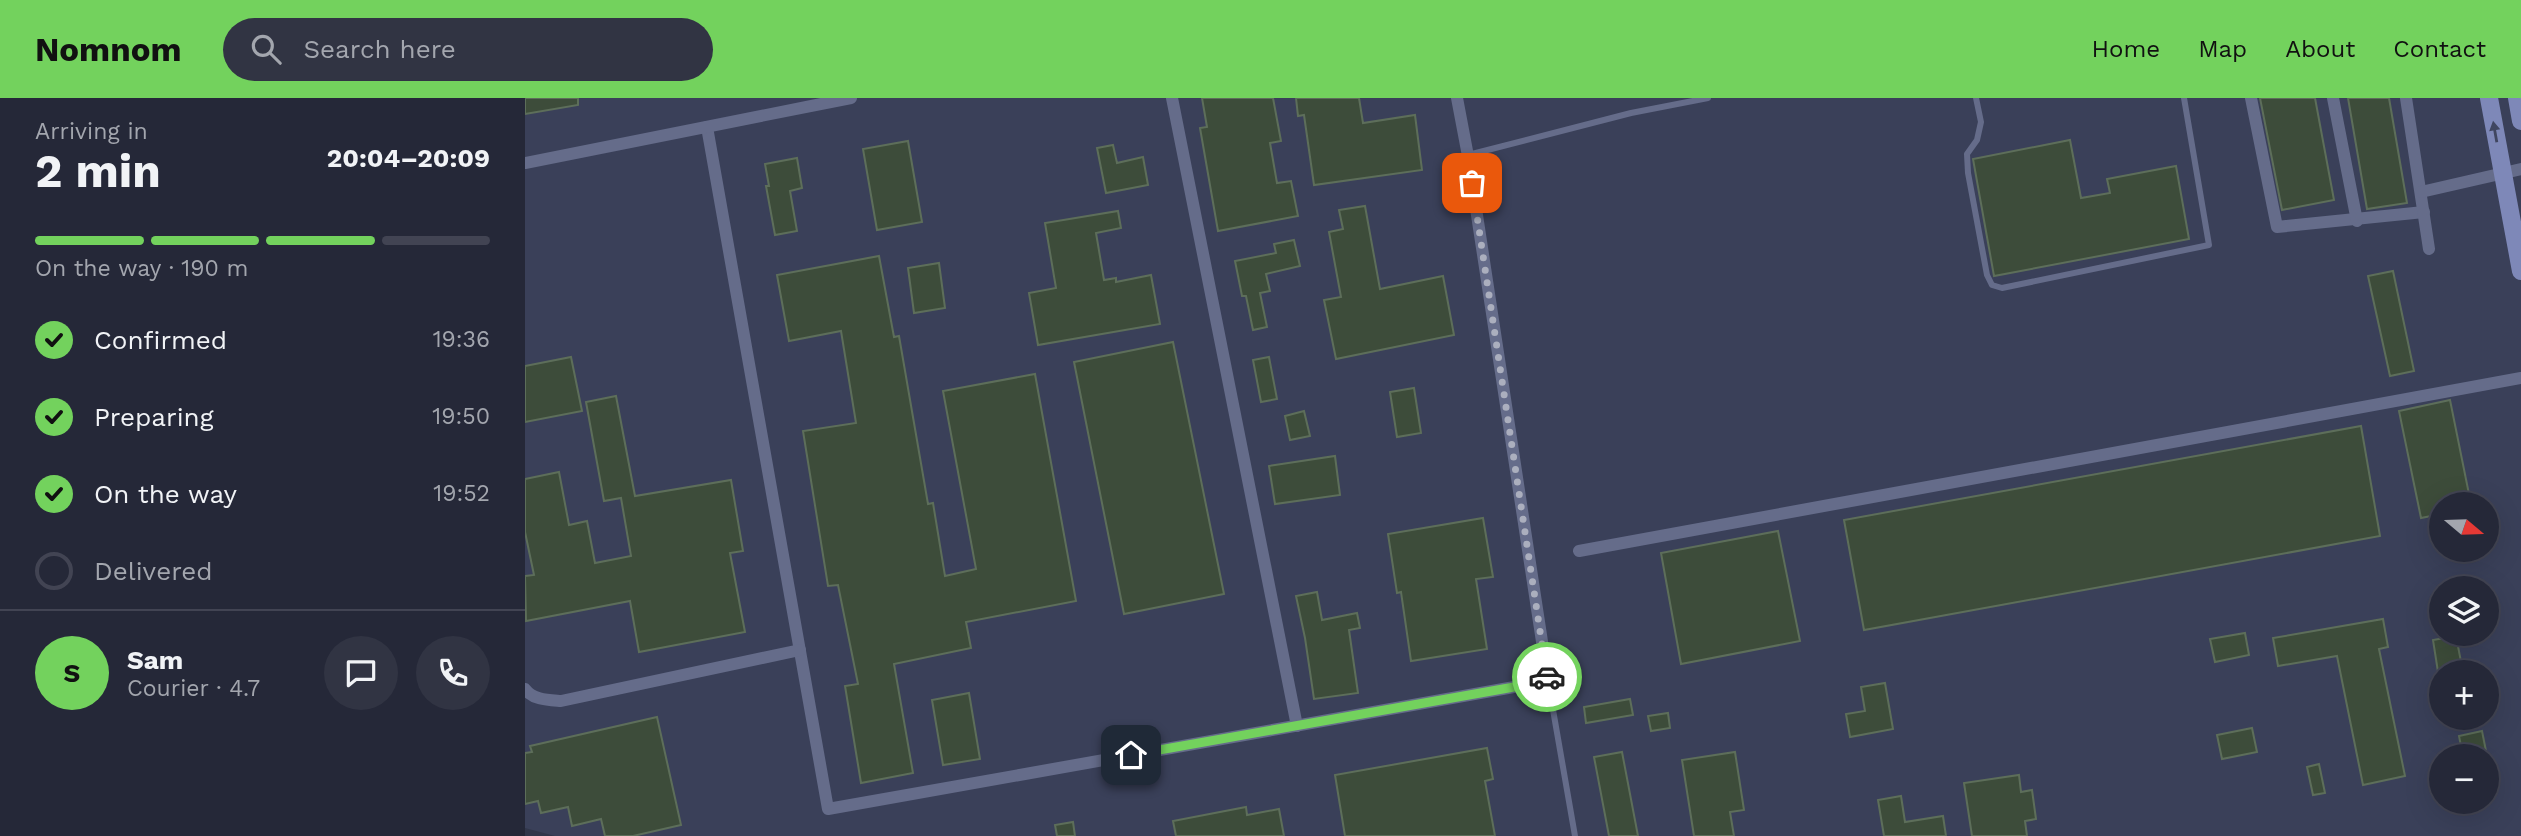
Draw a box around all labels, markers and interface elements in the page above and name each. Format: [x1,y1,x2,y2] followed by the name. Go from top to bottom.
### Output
[223,18,713,81] search box
[35,30,181,69] text: Nomnom
[247,30,285,68] icon: search
[303,34,456,64] text: Search here
[2092,35,2160,63] text: Home
[2198,35,2247,63] text: Map
[2285,35,2355,63] text: About
[2393,35,2486,63] text: Contact
[35,118,148,145] text: Arriving in
[2489,121,2500,143] one-way arrow
[327,143,490,173] text: 20:04–20:09
[35,144,161,198] text: 2 min
[1442,153,1502,213] pin
[1453,164,1491,202] icon: bag
[35,255,248,282] text: On the way · 190 m
[35,321,73,359] icon: check
[94,325,227,355] text: Confirmed
[433,326,490,353] text: 19:36
[35,398,73,436] icon: check
[94,402,214,432] text: Preparing
[432,403,490,430] text: 19:50
[35,475,73,513] icon: check
[94,479,237,509] text: On the way
[433,480,490,507] text: 19:52
[2429,492,2499,562] north arrow
[2429,492,2499,814] map controls
[94,556,213,586] text: Delivered
[2429,576,2499,646] button: layers
[324,636,398,710] button: chat
[416,636,490,710] button: phone
[1512,642,1582,712] courier
[127,645,183,675] text: Sam
[64,658,80,688] text: S
[1528,658,1566,696] icon: car
[2429,660,2499,730] button: +
[127,675,260,702] text: Courier · 4.7
[1101,725,1161,785] pin
[1112,736,1150,774] icon: home
[2429,744,2499,814] button: −

